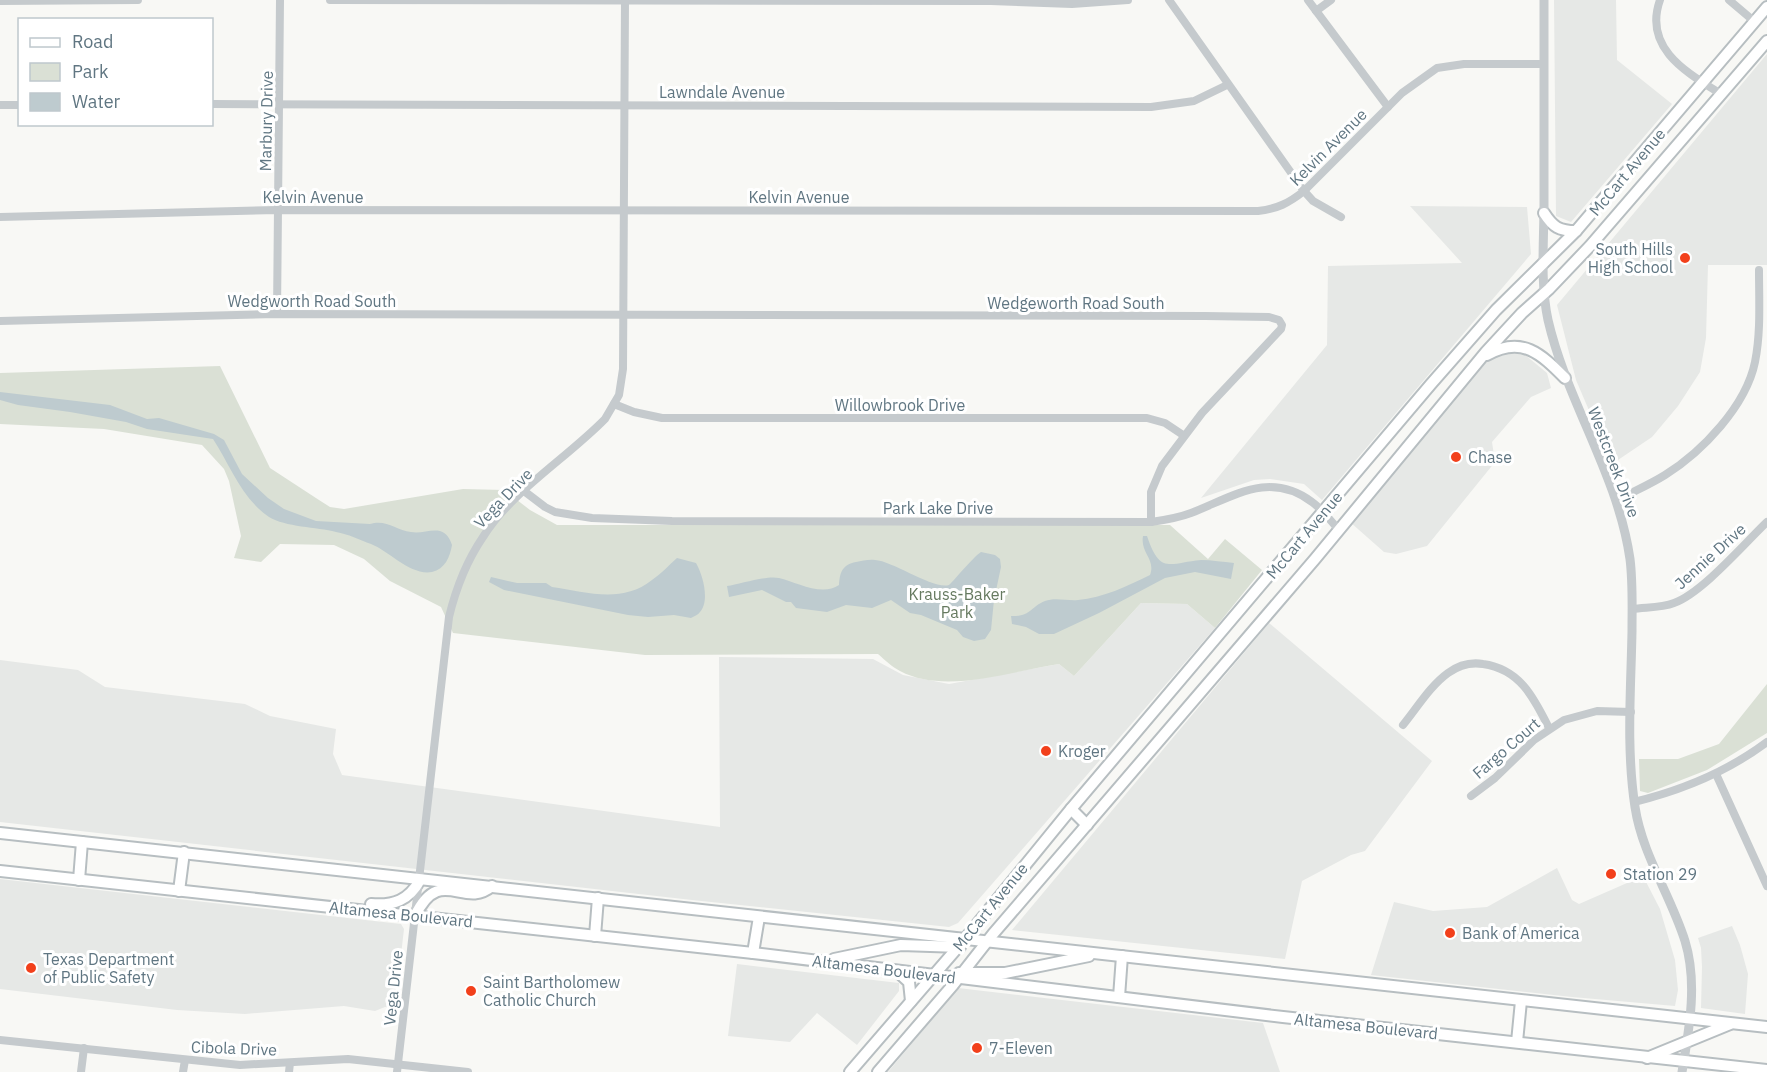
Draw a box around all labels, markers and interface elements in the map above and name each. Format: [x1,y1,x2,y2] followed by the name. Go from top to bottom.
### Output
[18,18,213,126] legend
[72,30,113,53] text: Road
[72,60,109,83] text: Park
[255,70,277,172] street label: Marbury Drive
[659,82,785,102] street label: Lawndale Avenue
[72,90,121,113] text: Water
[1285,104,1371,190] street label: Kelvin Avenue
[1585,124,1670,220] street label: McCart Avenue
[263,187,364,207] street label: Kelvin Avenue
[749,187,850,207] street label: Kelvin Avenue
[1588,239,1673,277] place label: South Hills High School
[1678,251,1692,265] marker: South Hills High School
[228,291,396,311] street label: Wedgworth Road South
[987,293,1165,313] street label: Wedgeworth Road South
[835,395,965,415] street label: Willowbrook Drive
[1584,404,1644,520] street label: Westcreek Drive
[1468,447,1512,467] place label: Chase
[1449,450,1463,464] marker: Chase
[469,464,537,532] street label: Vega Drive
[1262,487,1347,583] street label: McCart Avenue
[883,498,993,518] street label: Park Lake Drive
[1670,519,1750,593] street label: Jennie Drive
[909,584,1006,622] park label: Krauss-Baker Park
[1468,713,1544,783] street label: Fargo Court
[1058,741,1106,761] place label: Kroger
[1039,744,1053,758] marker: Kroger
[948,858,1032,955] street label: McCart Avenue
[1623,864,1697,884] place label: Station 29
[1604,867,1618,881] marker: Station 29
[328,897,474,931] street label: Altamesa Boulevard
[1462,923,1580,943] place label: Bank of America
[1443,926,1457,940] marker: Bank of America
[43,949,174,987] place label: Texas Department of Public Safety
[379,949,407,1027] street label: Vega Drive
[811,950,957,988] street label: Altamesa Boulevard
[24,961,38,975] marker: Texas Department of Public Safety
[483,972,620,1010] place label: Saint Bartholomew Catholic Church
[464,984,478,998] marker: Saint Bartholomew Catholic Church
[1293,1009,1439,1043] street label: Altamesa Boulevard
[191,1037,278,1060] street label: Cibola Drive
[989,1038,1053,1058] place label: 7-Eleven
[970,1041,984,1055] marker: 7-Eleven

